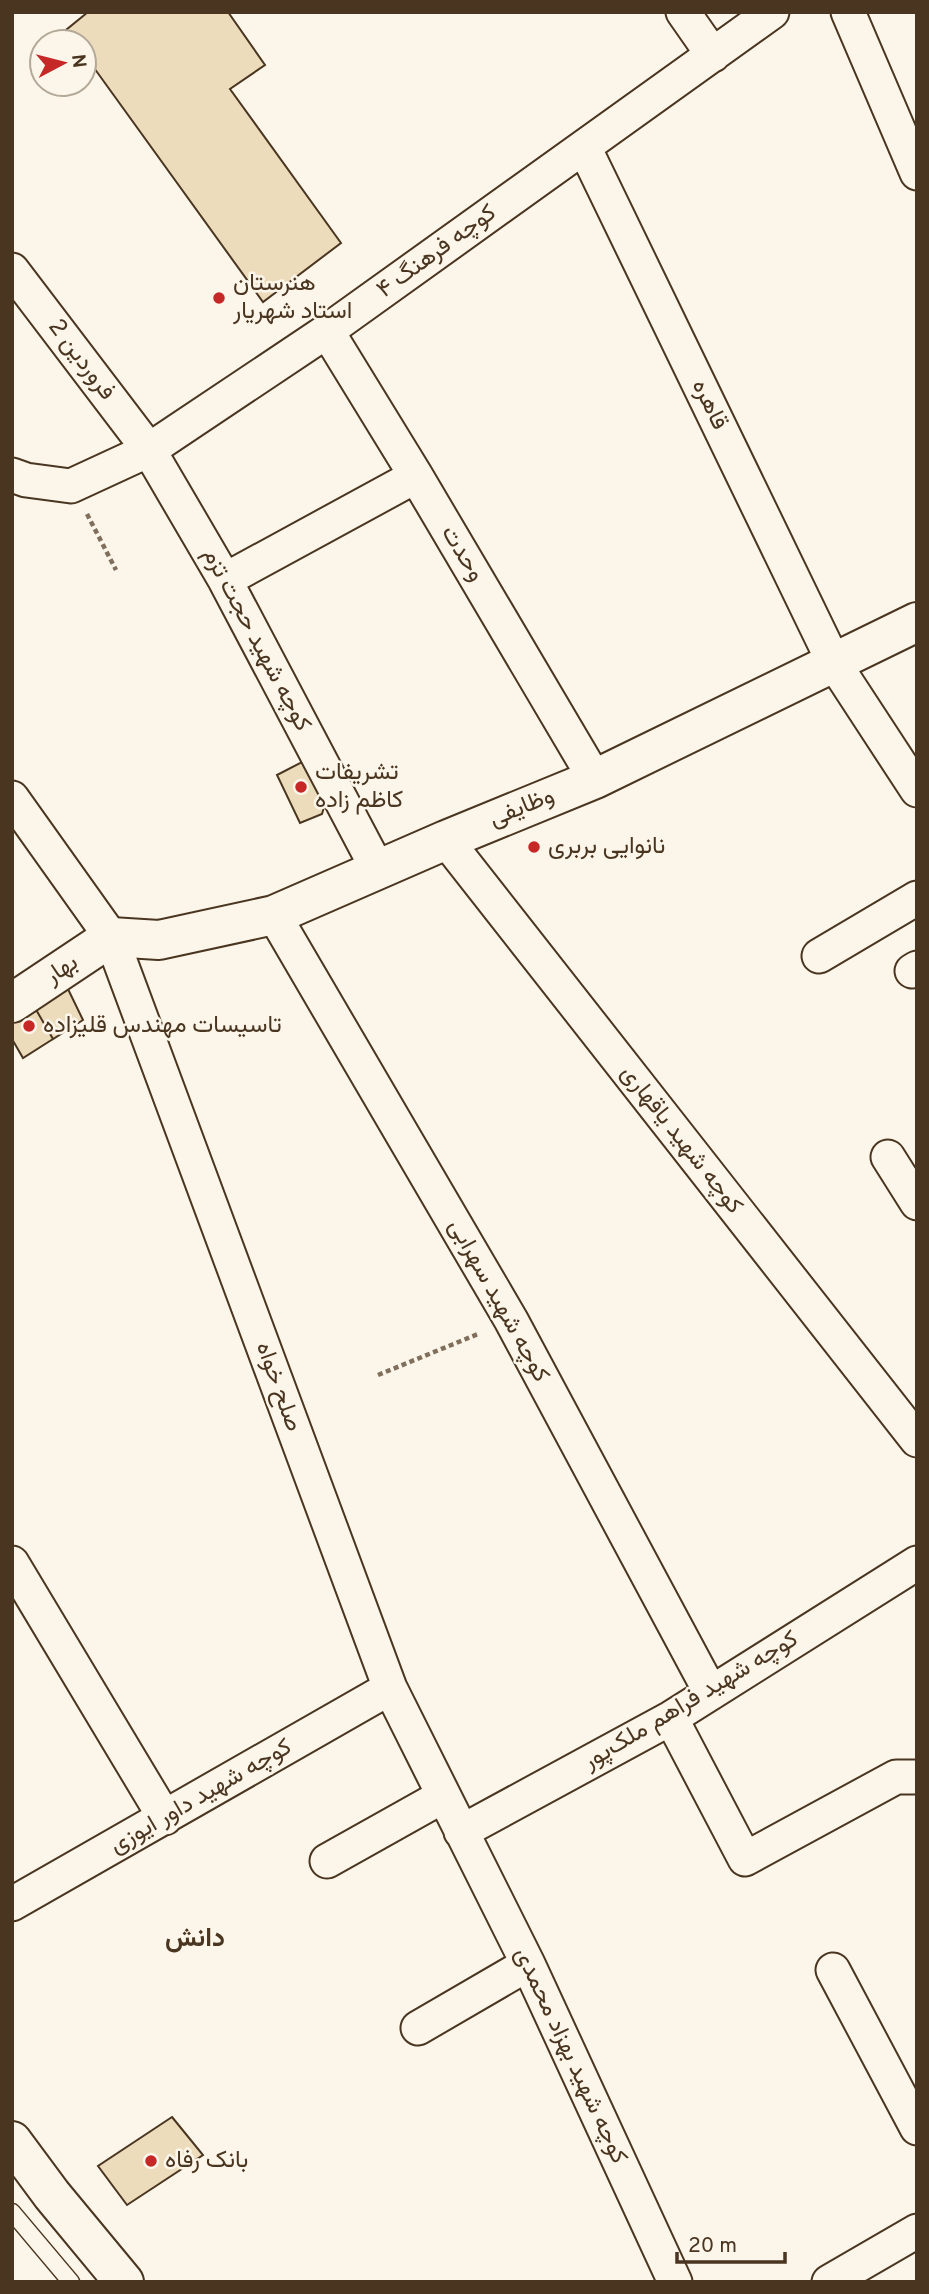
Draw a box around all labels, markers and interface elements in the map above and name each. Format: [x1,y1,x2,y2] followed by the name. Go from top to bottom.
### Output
[28,28,98,98] north arrow
[65,53,91,69] text: N
[371,199,503,305] street label: کوچه فرهنگ ۴
[232,269,352,327] place label: هنرستان استاد شهریار
[211,290,227,306] marker: هنرستان استاد شهریار
[41,313,121,407] street label: فروردین 2
[684,375,734,435] street label: قاهره
[434,520,490,588] street label: وحدت
[195,543,317,737] street label: کوچه شهید حجت تزم
[315,758,403,816] place label: تشریفات کاظم زاده
[293,779,309,795] marker: تشریفات کاظم زاده
[485,781,559,835] street label: وظایفی
[548,832,665,862] place label: نانوایی بربری
[526,839,542,855] marker: نانوایی بربری
[39,948,84,992] street label: بهار
[43,1011,282,1041] place label: تاسیسات مهندس قلیزاده
[21,1018,37,1034] marker: تاسیسات مهندس قلیزاده
[613,1059,749,1221] street label: کوچه شهید یاقهاری
[441,1214,555,1388] street label: کوچه شهید سهرابی
[248,1338,308,1436] street label: صلح خواه
[577,1625,804,1778] street label: کوچه شهید فراهم ملک‌پور
[105,1733,297,1861] street label: کوچه شهید داور ایوزی
[165,1923,225,1956] district label: دانش
[507,1943,633,2169] street label: کوچه شهید بهزاد محمدی
[165,2146,248,2176] place label: بانک رفاه
[143,2153,159,2169] marker: بانک رفاه
[677,2220,786,2264] scale bar
[688,2233,737,2260] text: 20 m

